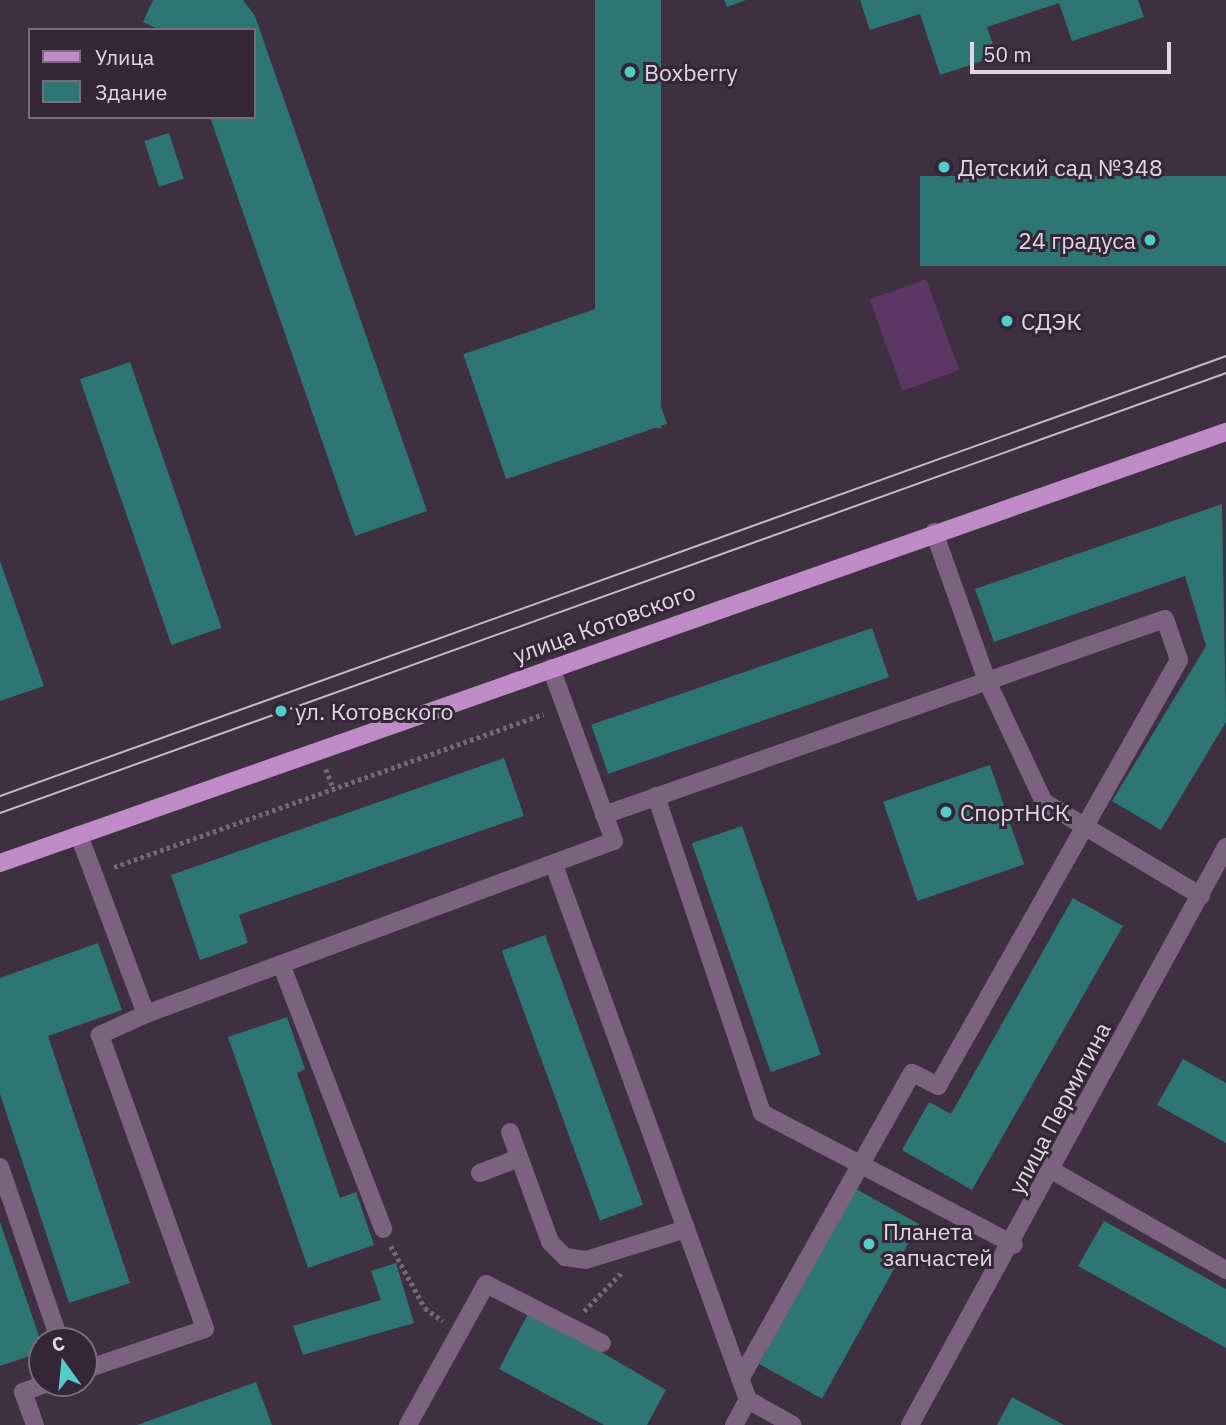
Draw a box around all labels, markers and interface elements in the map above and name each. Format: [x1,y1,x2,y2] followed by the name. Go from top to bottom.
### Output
[28,28,256,119] legend
[974,28,1175,72] scale bar
[983,40,1032,68] text: 50 m
[95,43,154,71] text: Улица
[644,58,738,86] place label: Boxberry
[622,64,638,80] marker: Boxberry
[95,78,167,106] text: Здание
[958,153,1163,181] place label: Детский сад №348
[936,159,952,175] marker: Детский сад №348
[1018,226,1136,254] place label: 24 градуса
[1142,232,1158,248] marker: 24 градуса
[1021,307,1082,335] place label: СДЭК
[999,313,1015,329] marker: СДЭК
[509,577,699,669] street label: улица Котовского
[295,697,453,725] place label: ул. Котовского
[273,703,289,719] marker: ул. Котовского
[960,798,1070,826] place label: СпортНСК
[938,804,954,820] marker: СпортНСК
[1002,1017,1116,1199] street label: улица Пермитина
[883,1217,993,1271] place label: Планета запчастей
[861,1236,877,1252] marker: Планета запчастей
[28,1327,98,1397] north arrow
[49,1330,67,1357] text: С

